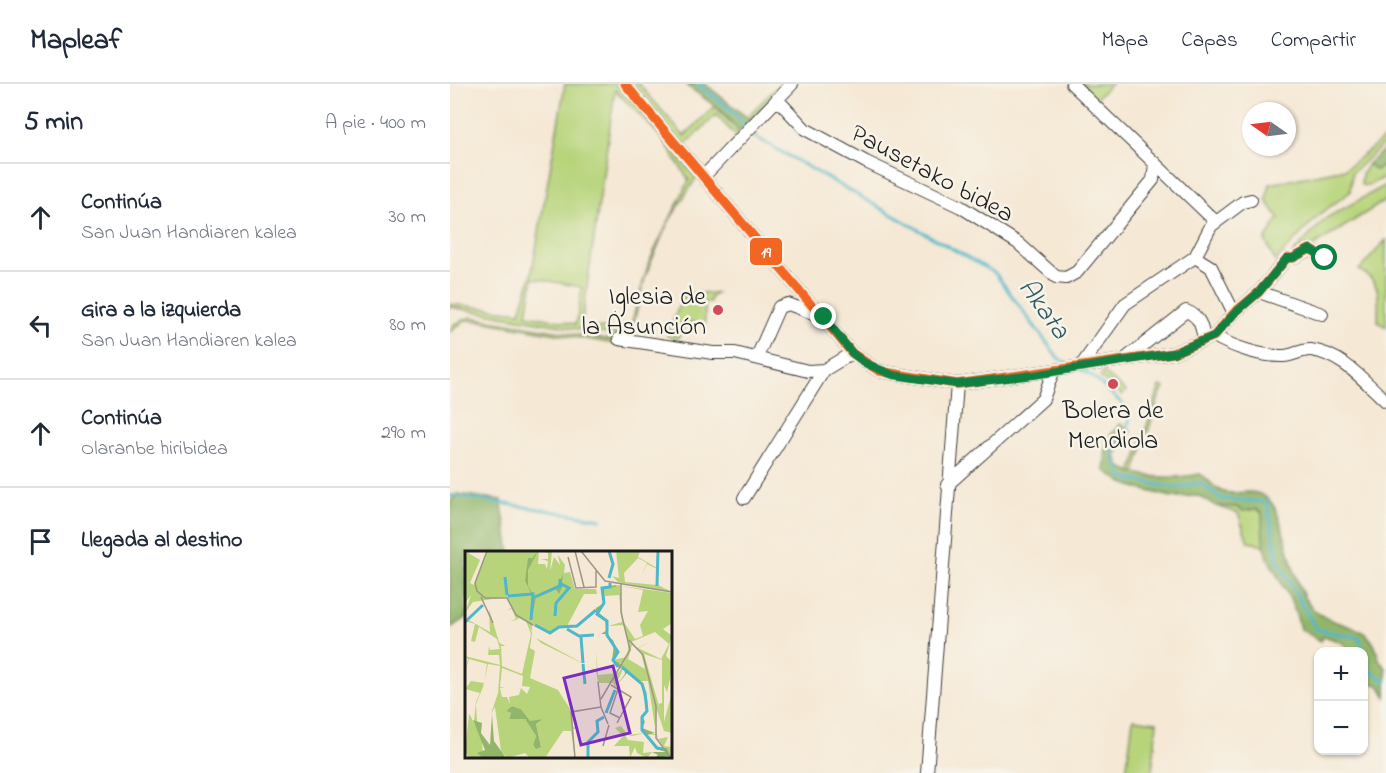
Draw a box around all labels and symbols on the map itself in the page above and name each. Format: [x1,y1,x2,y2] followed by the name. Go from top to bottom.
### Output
[1242,102,1296,156] north arrow
[843,116,1020,234] street label: Pausetako bidea
[749,237,783,266] line badge: 19
[761,241,771,265] text: 19
[1311,244,1337,270] route start
[1008,271,1079,348] water label: Akata
[582,279,706,347] place label: Iglesia de la Asunción
[711,303,725,317] marker: Iglesia de la Asunción
[810,303,836,329] route end
[1106,377,1120,391] marker: Bolera de Mendiola
[1061,393,1164,461] place label: Bolera de Mendiola
[465,551,672,758] inset map

